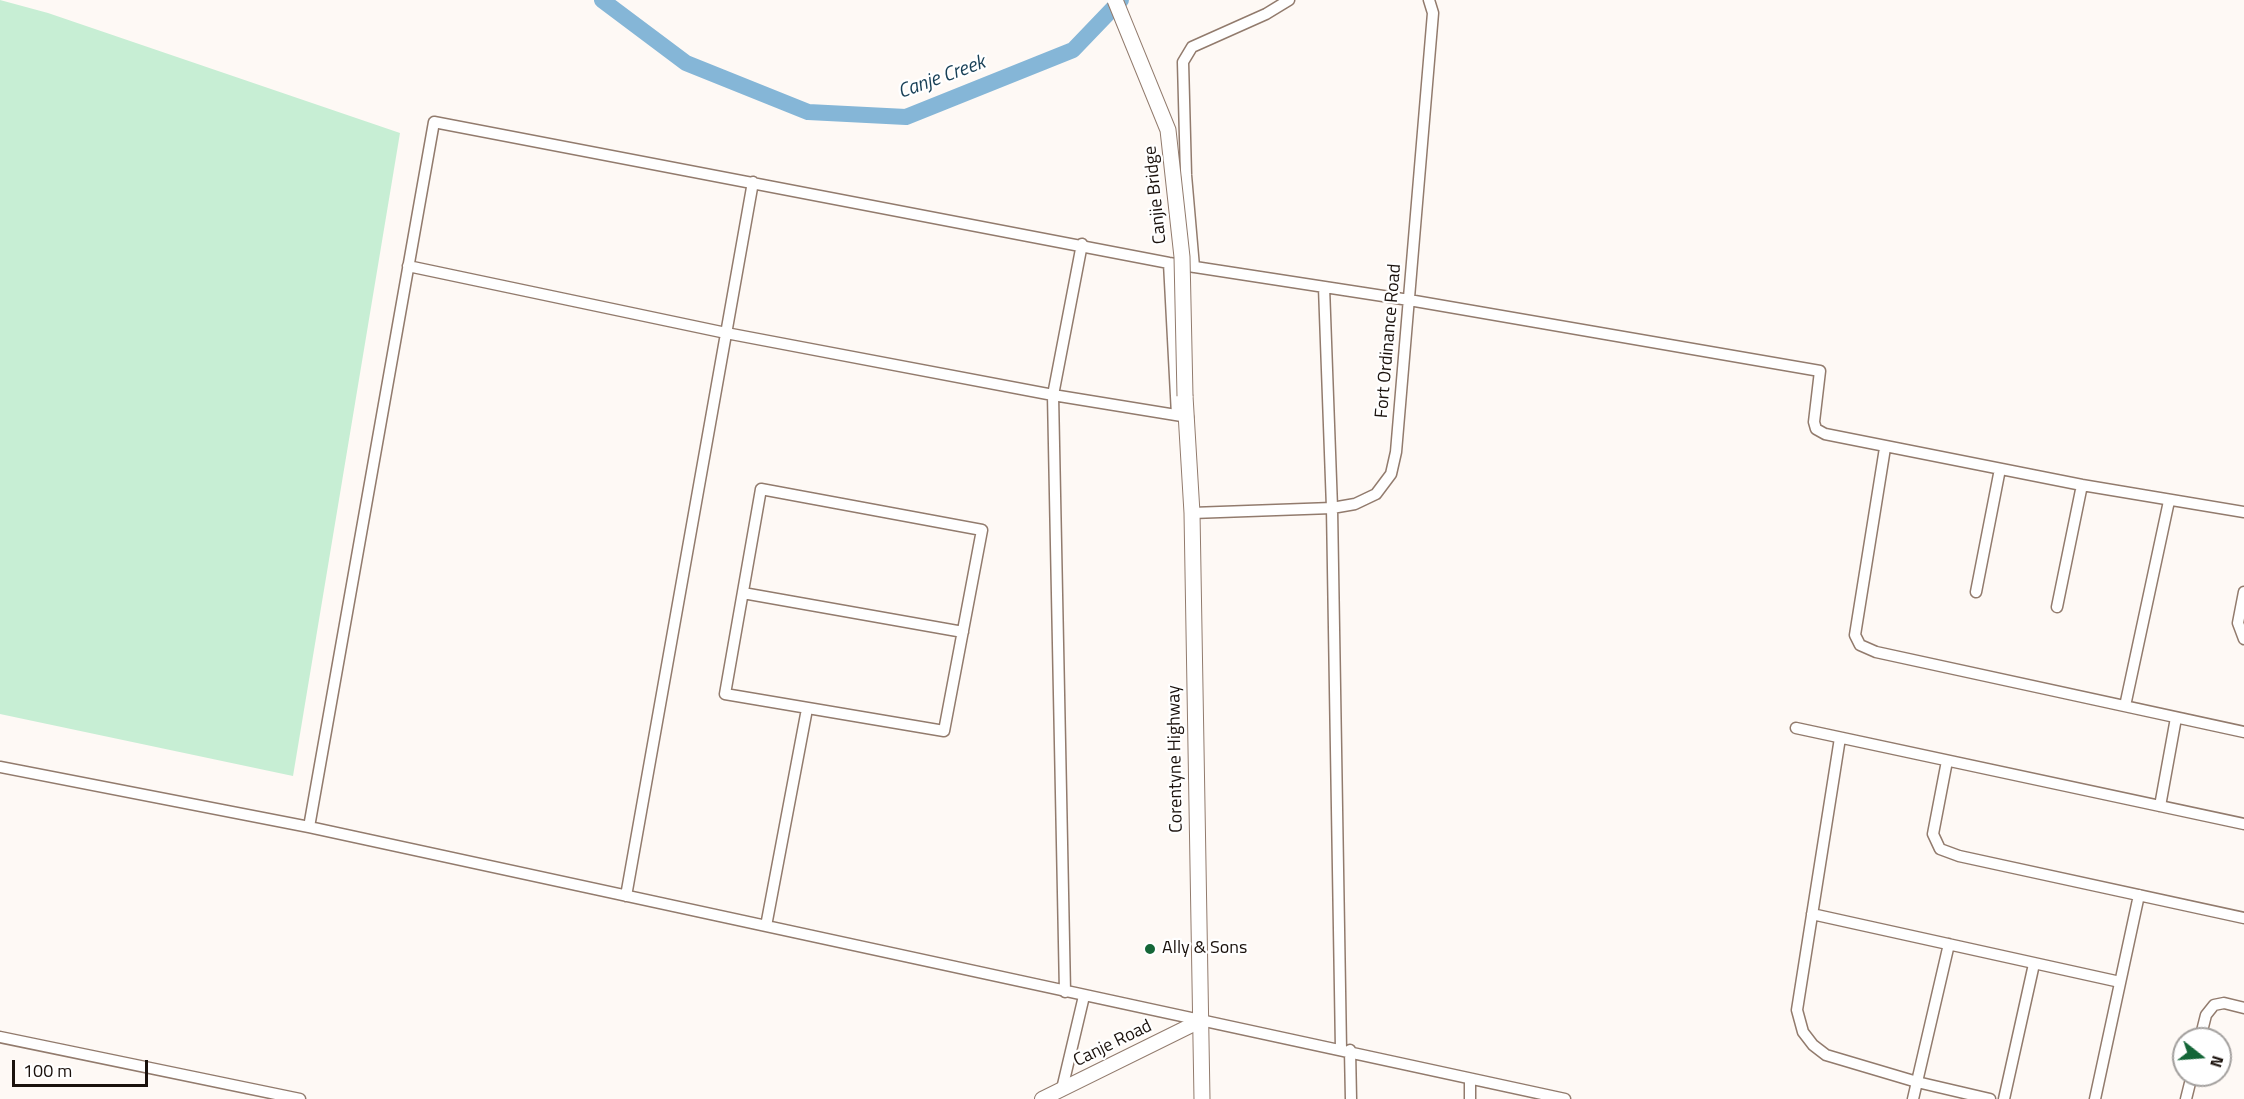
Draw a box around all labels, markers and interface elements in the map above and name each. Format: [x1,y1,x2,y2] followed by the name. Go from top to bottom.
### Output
[895,51,989,105] water label: Canje Creek
[1140,145,1172,245] street label: Canjie Bridge
[1372,263,1406,419] street label: Fort Ordinance Road
[1164,685,1188,833] street label: Corentyne Highway
[1162,938,1247,960] place label: Ally & Sons
[1143,942,1157,956] marker: Ally & Sons
[1070,1016,1156,1072] street label: Canje Road
[2172,1027,2232,1087] north arrow
[15,1048,152,1086] scale bar
[2204,1053,2230,1070] text: N
[23,1057,72,1084] text: 100 m

